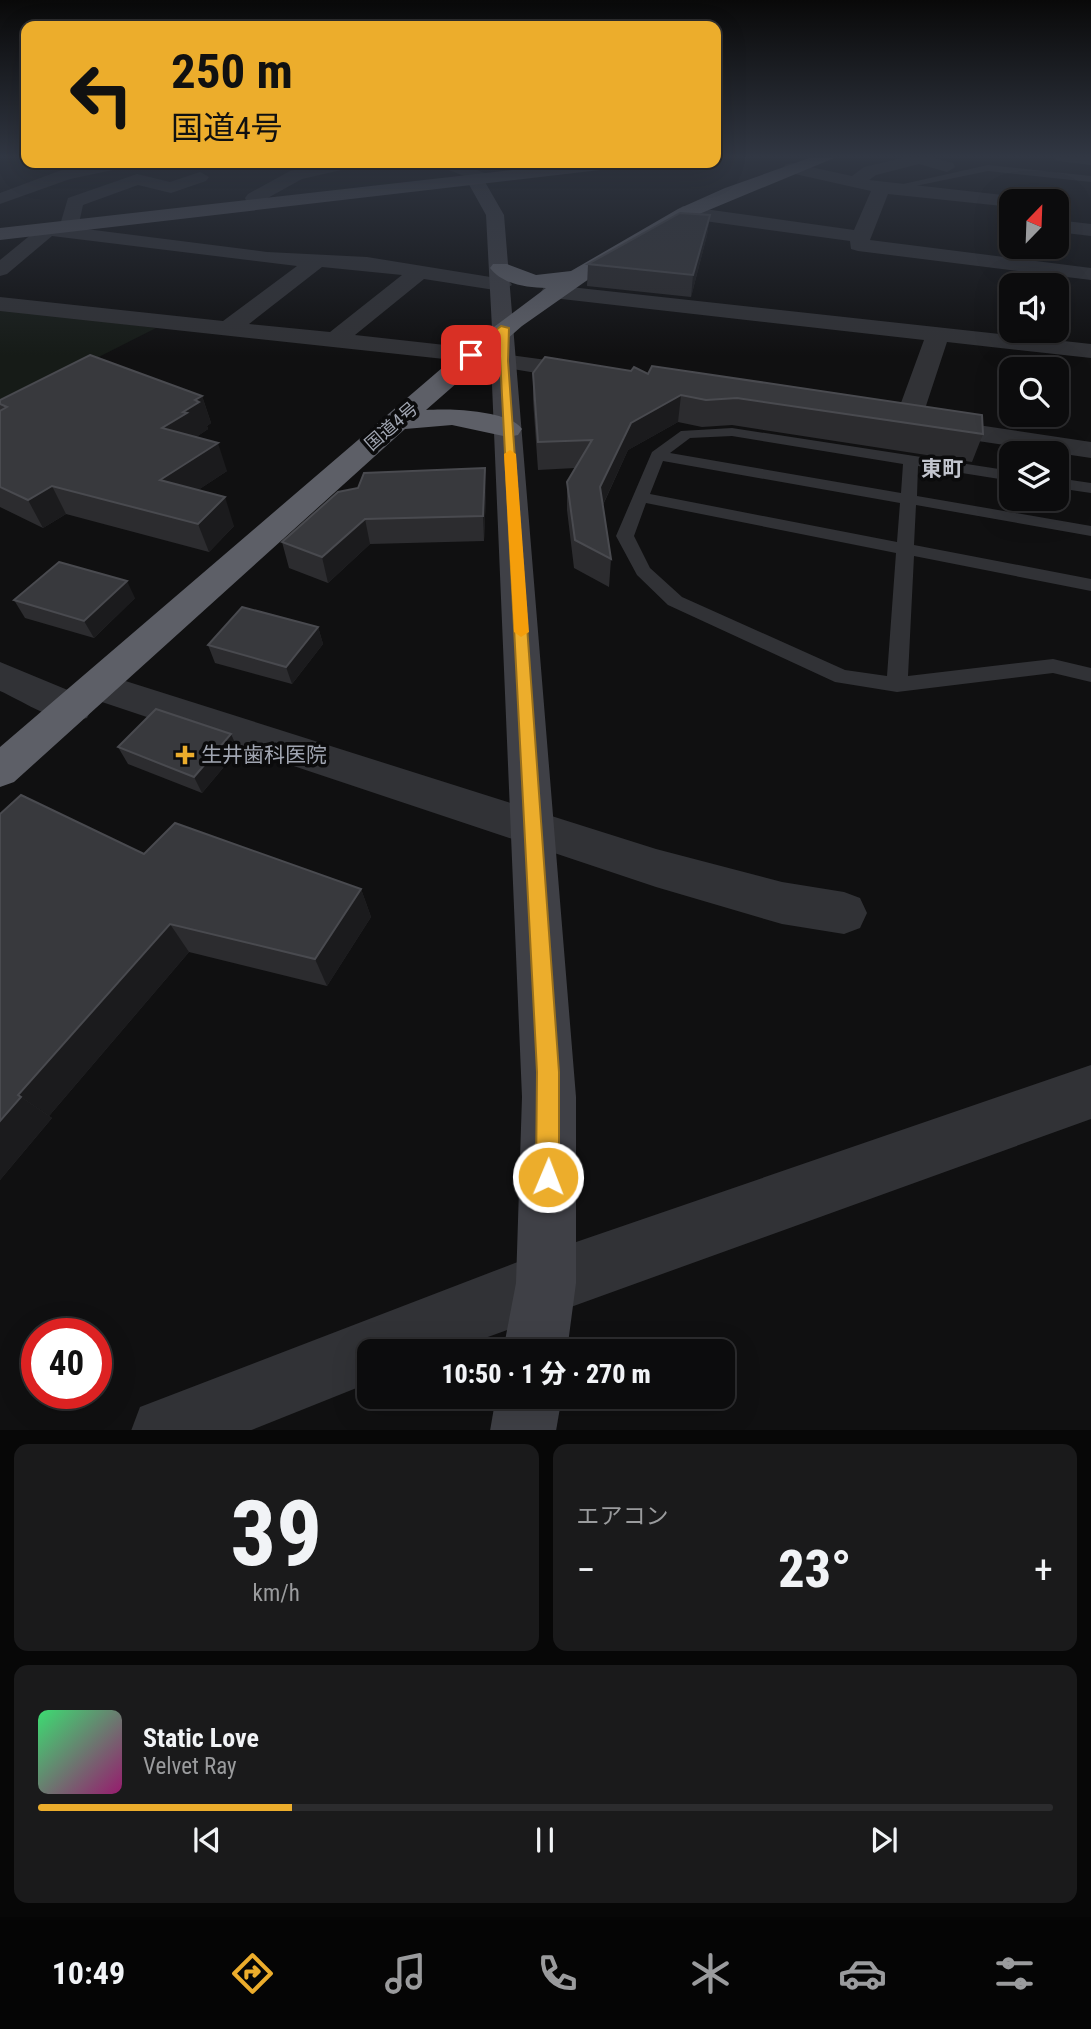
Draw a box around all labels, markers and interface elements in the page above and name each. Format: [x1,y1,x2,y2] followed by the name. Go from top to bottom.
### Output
[171,43,293,100] text: 250 m
[56,49,147,140] icon: left
[171,109,283,147] text: 国道4号
[999,189,1069,259] north arrow
[999,189,1069,511] map controls
[999,273,1069,343] button: sound
[441,325,501,385] pin
[452,336,490,374] icon: arrive
[999,357,1069,427] button: search
[360,397,422,455] street label: 国道4号
[999,441,1069,511] button: layers
[921,457,963,481] district label: 東町
[201,743,327,767] place label: 生井歯科医院
[175,745,195,765] marker: 生井歯科医院
[511,1140,585,1214] position arrow
[21,1318,112,1409] speed limit sign: 40
[441,1359,651,1389] text: 10:50 · 1 分 · 270 m
[230,1481,322,1587] text: 39
[577,1503,669,1530] text: エアコン
[778,1539,851,1600] text: 23°
[577,1548,596,1592] text: −
[1034,1548,1053,1592] text: +
[253,1580,300,1607] text: km/h
[143,1723,259,1753] text: Static Love
[143,1753,237,1780] text: Velvet Ray
[188,1821,226,1859] icon: previous
[526,1821,564,1859] icon: pause
[865,1821,903,1859] icon: next
[228,1949,277,1998] icon: directions
[381,1949,430,1998] icon: music
[533,1949,582,1998] icon: phone
[686,1949,735,1998] icon: climate
[838,1949,887,1998] icon: car
[990,1949,1039,1998] icon: filters
[52,1954,125,1992] text: 10:49

